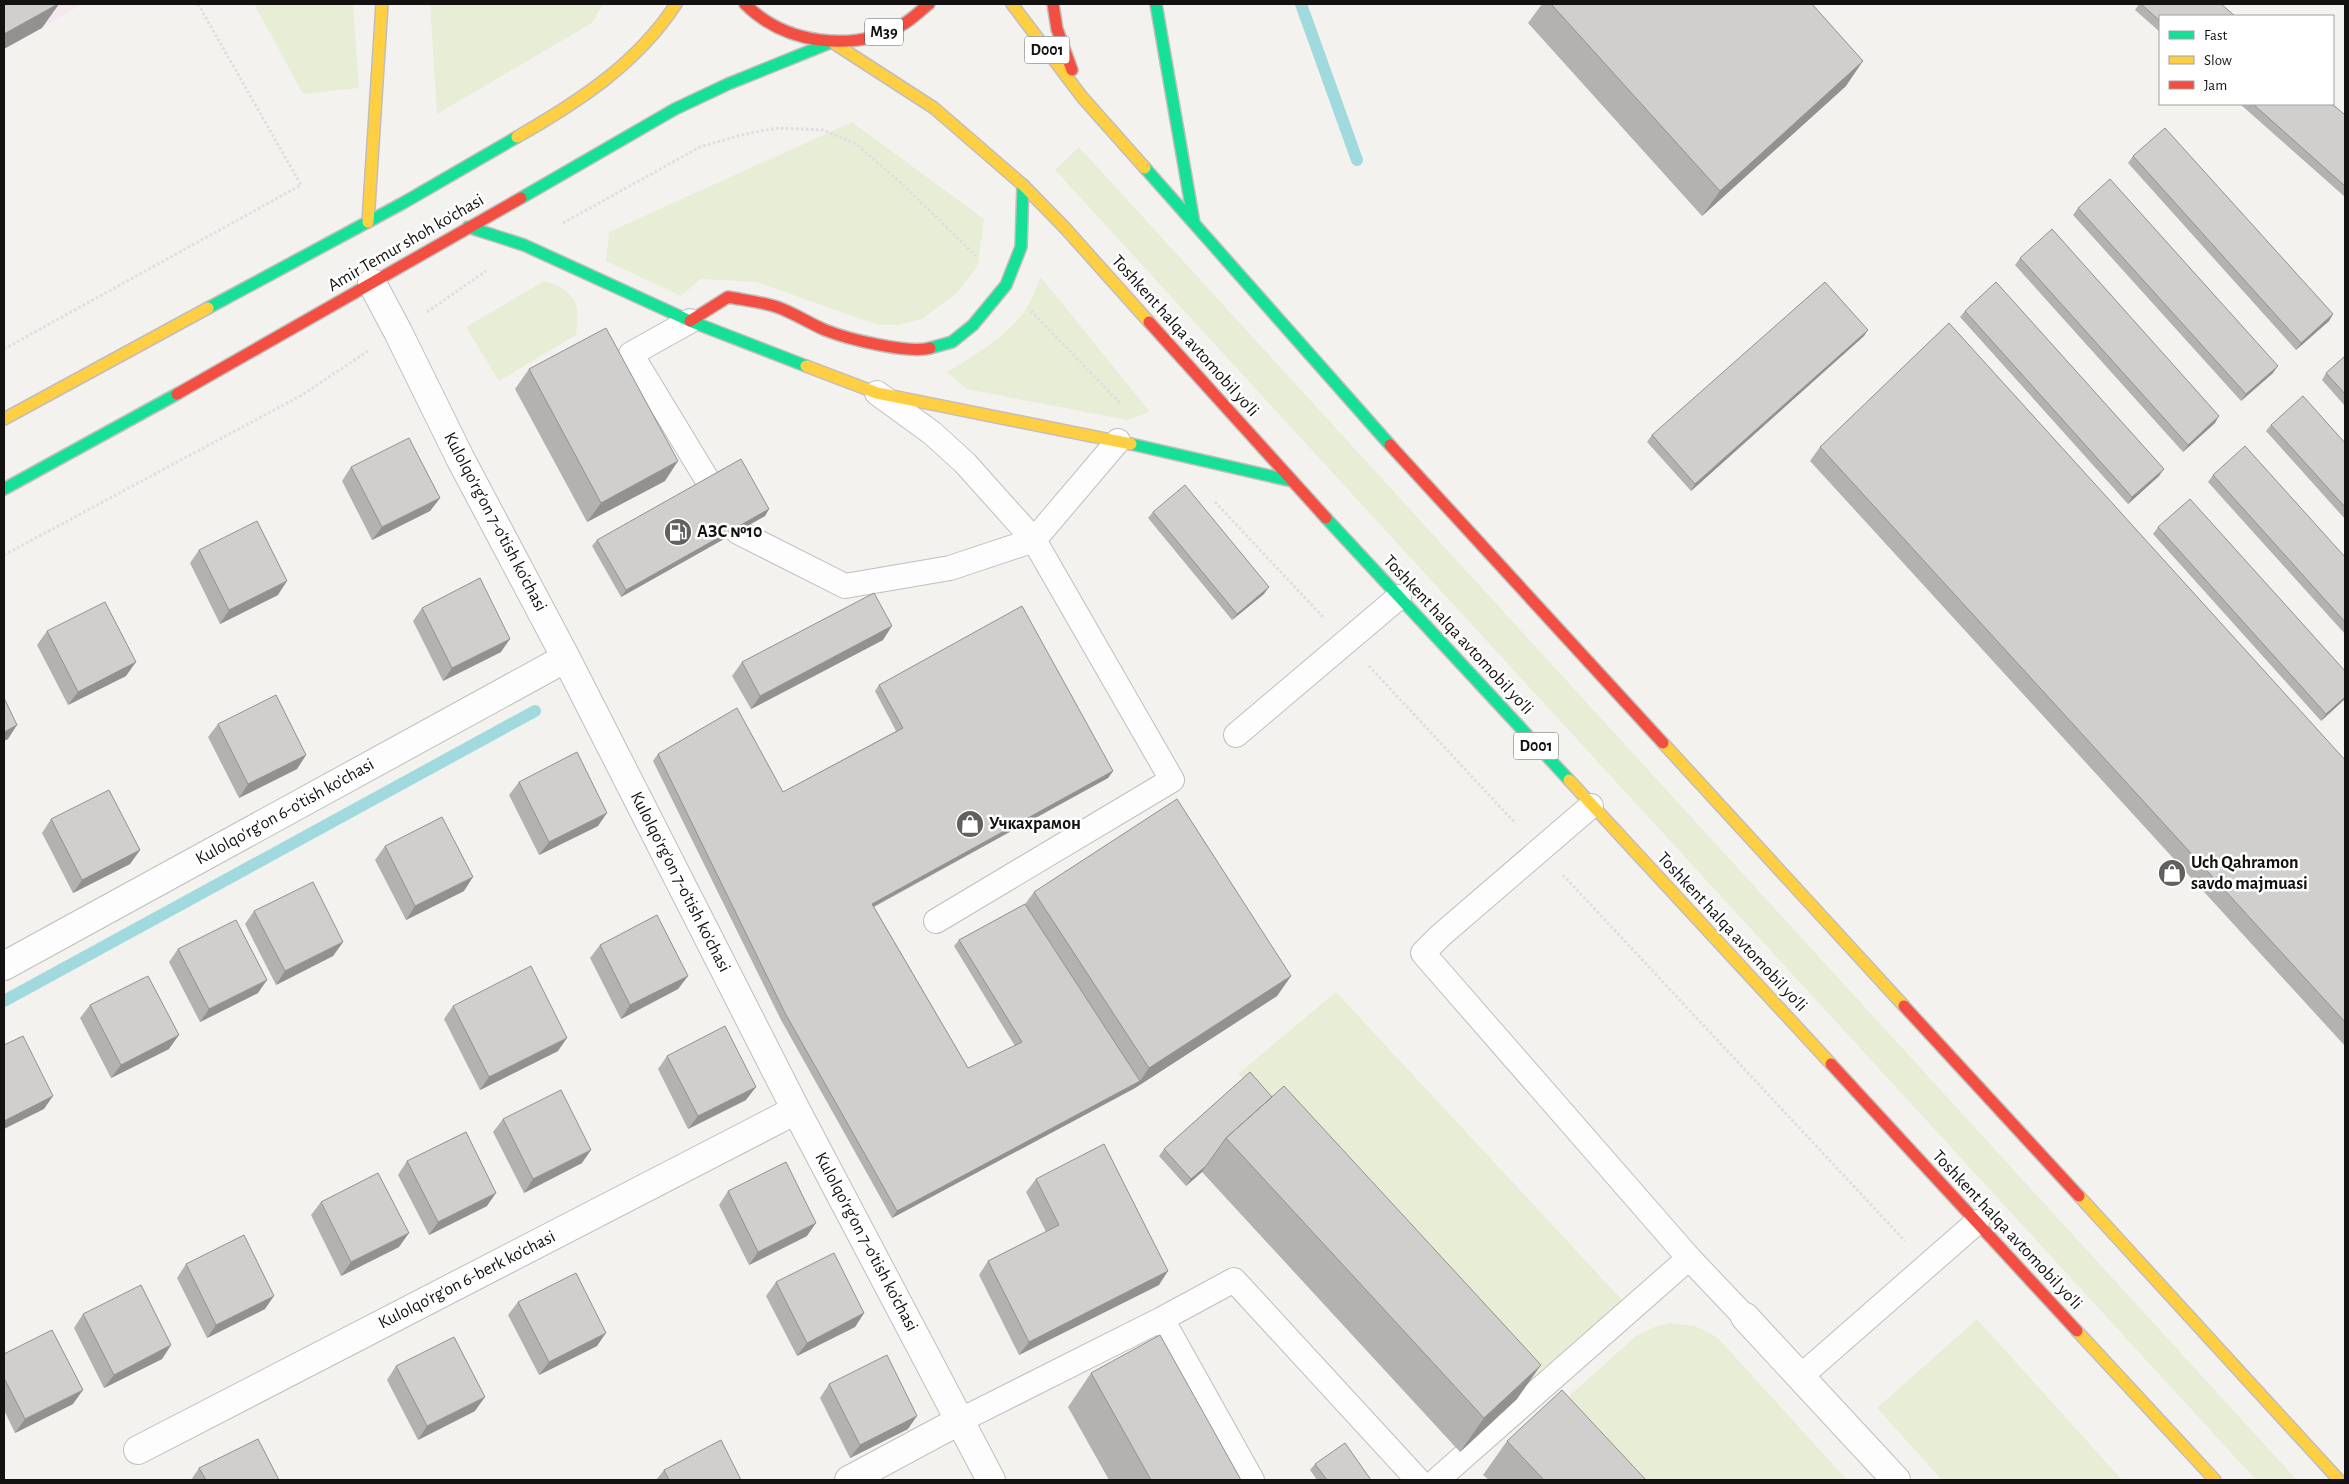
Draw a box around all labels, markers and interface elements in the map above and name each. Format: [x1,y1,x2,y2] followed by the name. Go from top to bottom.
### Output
[2159,15,2334,105] legend
[865,18,903,46] road number: M39
[2204,28,2228,43] text: Fast
[1024,36,1070,64] road number: D001
[2204,53,2232,68] text: Slow
[2204,78,2227,93] text: Jam
[325,191,487,295] street label: Amir Temur shoh ko'chasi
[1108,252,1262,420] street label: Toshkent halqa avtomobil yo'li
[440,429,550,615] street label: Kulolqo'rg'on 7-o'tish ko'chasi
[663,517,693,547] fuel station icon: АЗС №10
[697,523,762,541] place label: АЗС №10
[1380,552,1536,718] street label: Toshkent halqa avtomobil yo'li
[1514,732,1558,759] road number: D001
[193,755,377,869] street label: Kulolqo'rg'on 6-o'tish ko'chasi
[627,789,733,975] street label: Kulolqo'rg'on 7-o'tish ko'chasi
[955,809,985,839] shop icon: Учкахрамон
[989,815,1081,833] place label: Учкахрамон
[1654,849,1810,1015] street label: Toshkent halqa avtomobil yo'li
[2191,854,2308,893] place label: Uch Qahramon savdo majmuasi
[2157,858,2187,888] shop icon: Uch Qahramon savdo majmuasi
[1929,1147,2085,1313] street label: Toshkent halqa avtomobil yo'li
[811,1149,921,1335] street label: Kulolqo'rg'on 7-o'tish ko'chasi
[376,1228,558,1332] street label: Kulolqo'rg'on 6-berk ko'chasi

